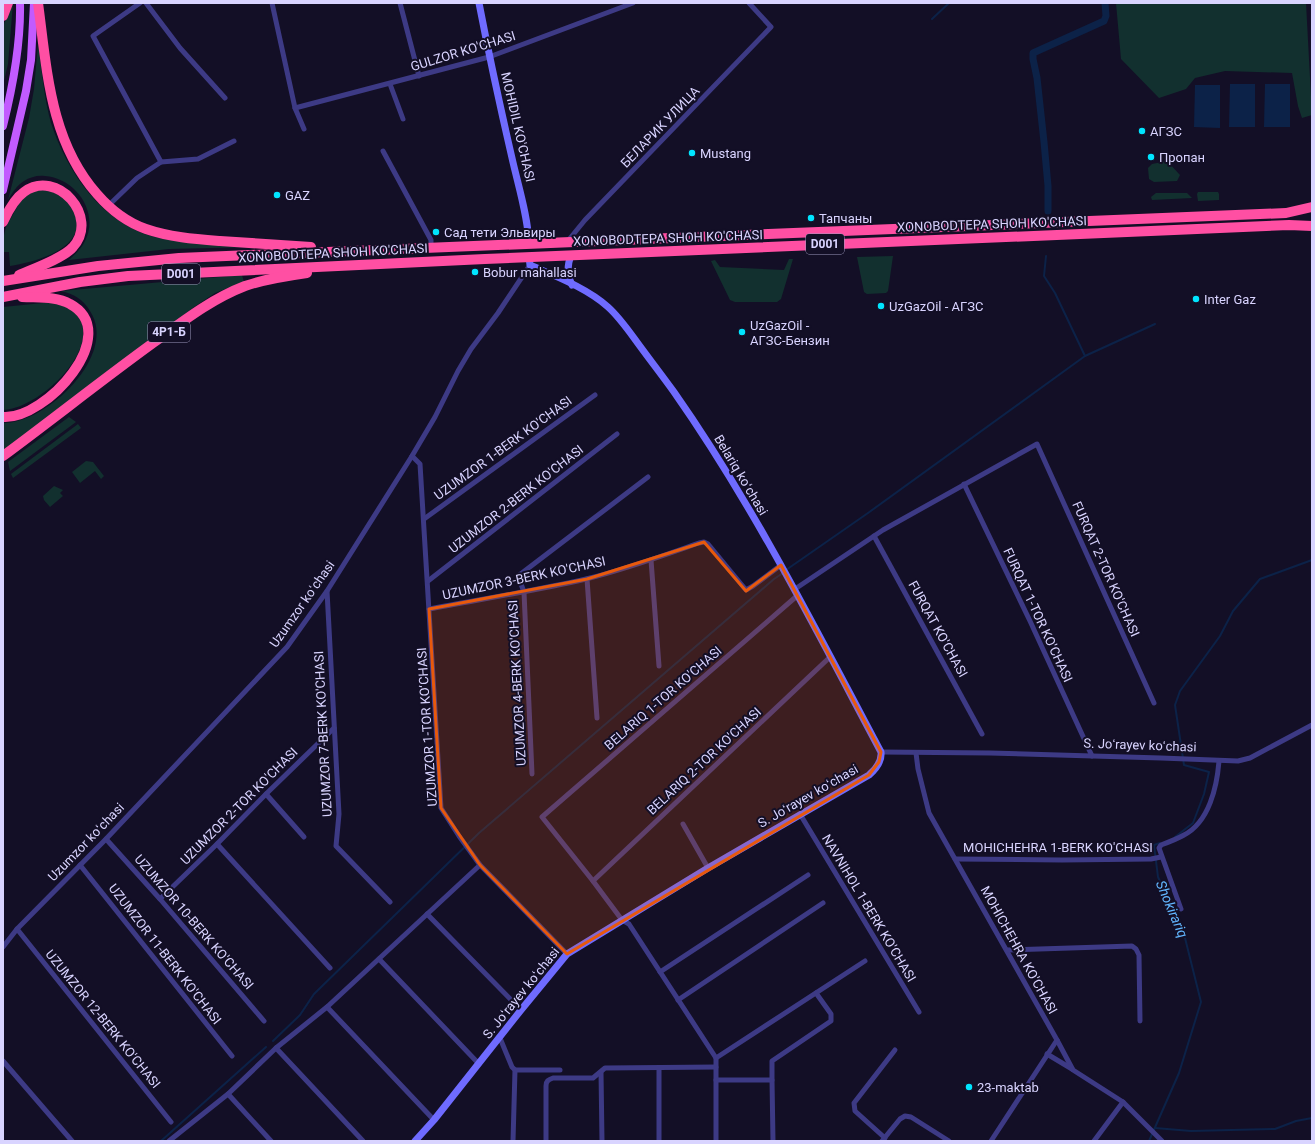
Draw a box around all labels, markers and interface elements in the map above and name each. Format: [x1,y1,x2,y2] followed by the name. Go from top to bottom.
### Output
[409,28,517,74] street label: GULZOR KO'CHASI
[498,71,538,183] street label: MOHIDIL KO'CHASI
[617,83,703,171] street label: БЕЛАРИК УЛИЦА
[1150,124,1182,139] place label: АГЗС
[1137,126,1147,136] marker: АГЗС
[700,146,751,161] place label: Mustang
[687,148,697,158] marker: Mustang
[1159,150,1205,165] place label: Пропан
[1146,152,1156,162] marker: Пропан
[285,188,310,203] place label: GAZ
[272,190,282,200] marker: GAZ
[819,211,872,226] place label: Тапчаны
[806,213,816,223] marker: Тапчаны
[897,213,1087,235] street label: XONOBODTEPA SHOH KO'CHASI
[444,225,556,240] place label: Сад тети Эльвиры
[431,227,441,237] marker: Сад тети Эльвиры
[573,227,763,249] street label: XONOBODTEPA SHOH KO'CHASI
[806,234,844,254] road number: D001
[238,241,428,265] street label: XONOBODTEPA SHOH KO'CHASI
[162,264,200,284] road number: D001
[483,265,577,280] place label: Bobur mahallasi
[470,267,480,277] marker: Bobur mahallasi
[1204,292,1256,307] place label: Inter Gaz
[1191,294,1201,304] marker: Inter Gaz
[889,299,983,314] place label: UzGazOil - АГЗС
[876,301,886,311] marker: UzGazOil - АГЗС
[750,318,830,348] place label: UzGazOil - АГЗС-Бензин
[148,322,190,342] road number: 4Р1-Б
[737,327,747,337] marker: UzGazOil - АГЗС-Бензин
[431,393,575,503] street label: UZUMZOR 1-BERK KO'CHASI
[711,432,771,518] street label: Belariq koʻchasi
[446,442,586,556] street label: UZUMZOR 2-BERK KO'CHASI
[1069,499,1143,639] street label: FURQAT 2-TOR KO'CHASI
[1000,545,1076,685] street label: FURQAT 1-TOR KO'CHASI
[441,553,607,603] street label: UZUMZOR 3-BERK KO'CHASI
[266,558,338,650] street label: Uzumzor koʻchasi
[905,578,971,680] street label: FURQAT KO'CHASI
[505,600,529,766] street label: UZUMZOR 4-BERK KO'CHASI
[601,643,725,753] street label: BELARIQ 1-TOR KO'CHASI
[414,647,440,807] street label: UZUMZOR 1-TOR KO‘CHASI
[311,651,335,817] street label: UZUMZOR 7-BERK KO'CHASI
[644,704,764,818] street label: BELARIQ 2-TOR KO'CHASI
[1083,736,1197,754] street label: S. Joʻrayev koʻchasi
[177,744,301,868] street label: UZUMZOR 2-TOR KO'CHASI
[755,761,861,831] street label: S. Joʻrayev koʻchasi
[45,800,127,884] street label: Uzumzor koʻchasi
[819,832,919,984] street label: NAVNIHOL 1-BERK KO'CHASI
[963,840,1153,855] street label: MOHICHEHRA 1-BERK KO'CHASI
[131,852,257,992] street label: UZUMZOR 10-BERK KO'CHASI
[1153,878,1191,940] water label: Shokirariq
[106,881,224,1027] street label: UZUMZOR 11-BERK KO'CHASI
[978,883,1060,1017] street label: MOHICHEHRA KO'CHASI
[480,944,562,1042] street label: S. Joʻrayev koʻchasi
[43,947,163,1091] street label: UZUMZOR 12-BERK KO'CHASI
[977,1080,1039,1095] place label: 23-maktab
[964,1082,974,1092] marker: 23-maktab

